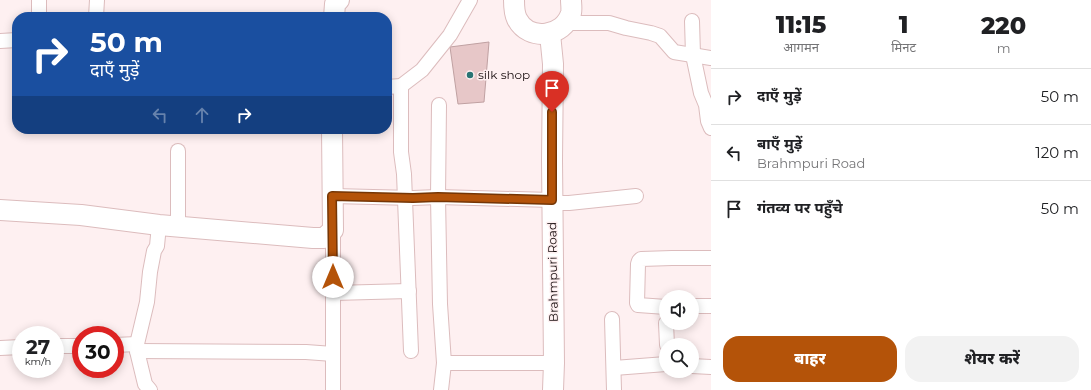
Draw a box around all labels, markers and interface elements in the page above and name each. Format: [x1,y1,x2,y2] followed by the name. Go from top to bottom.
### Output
[776,10,826,39] text: 11:15
[899,10,909,39] text: 1
[981,11,1026,40] text: 220
[90,25,163,59] text: 50 m
[24,28,76,80] icon: right
[783,39,819,55] text: आगमन
[891,39,916,55] text: मिनट
[997,40,1010,56] text: m
[90,59,139,81] text: दाएँ मुड़ें
[478,67,530,82] place label: silk shop
[465,70,475,80] marker: silk shop
[535,71,569,112] pin
[541,77,563,99] icon: arrive
[723,86,745,108] icon: right
[757,86,802,105] text: दाएँ मुड़ें
[1041,87,1079,106] text: 50 m
[149,104,171,126] icon: left
[191,104,213,126] icon: ahead
[233,104,255,126] icon: right
[757,134,802,153] text: बाएँ मुड़ें
[723,142,745,164] icon: left
[1035,143,1079,162] text: 120 m
[757,155,865,171] text: Brahmpuri Road
[723,198,745,220] icon: arrive
[757,198,843,217] text: गंतव्य पर पहुँचे
[1041,199,1079,218] text: 50 m
[544,222,561,322] street label: Brahmpuri Road
[312,256,354,298] position arrow
[659,290,699,378] map controls
[659,290,699,330] button: sound
[72,326,124,378] speed limit sign: 30
[26,335,50,359] text: 27
[723,336,897,382] button: बाहर
[905,336,1079,382] button: शेयर करें
[659,338,699,378] button: search
[25,355,51,368] text: km/h

